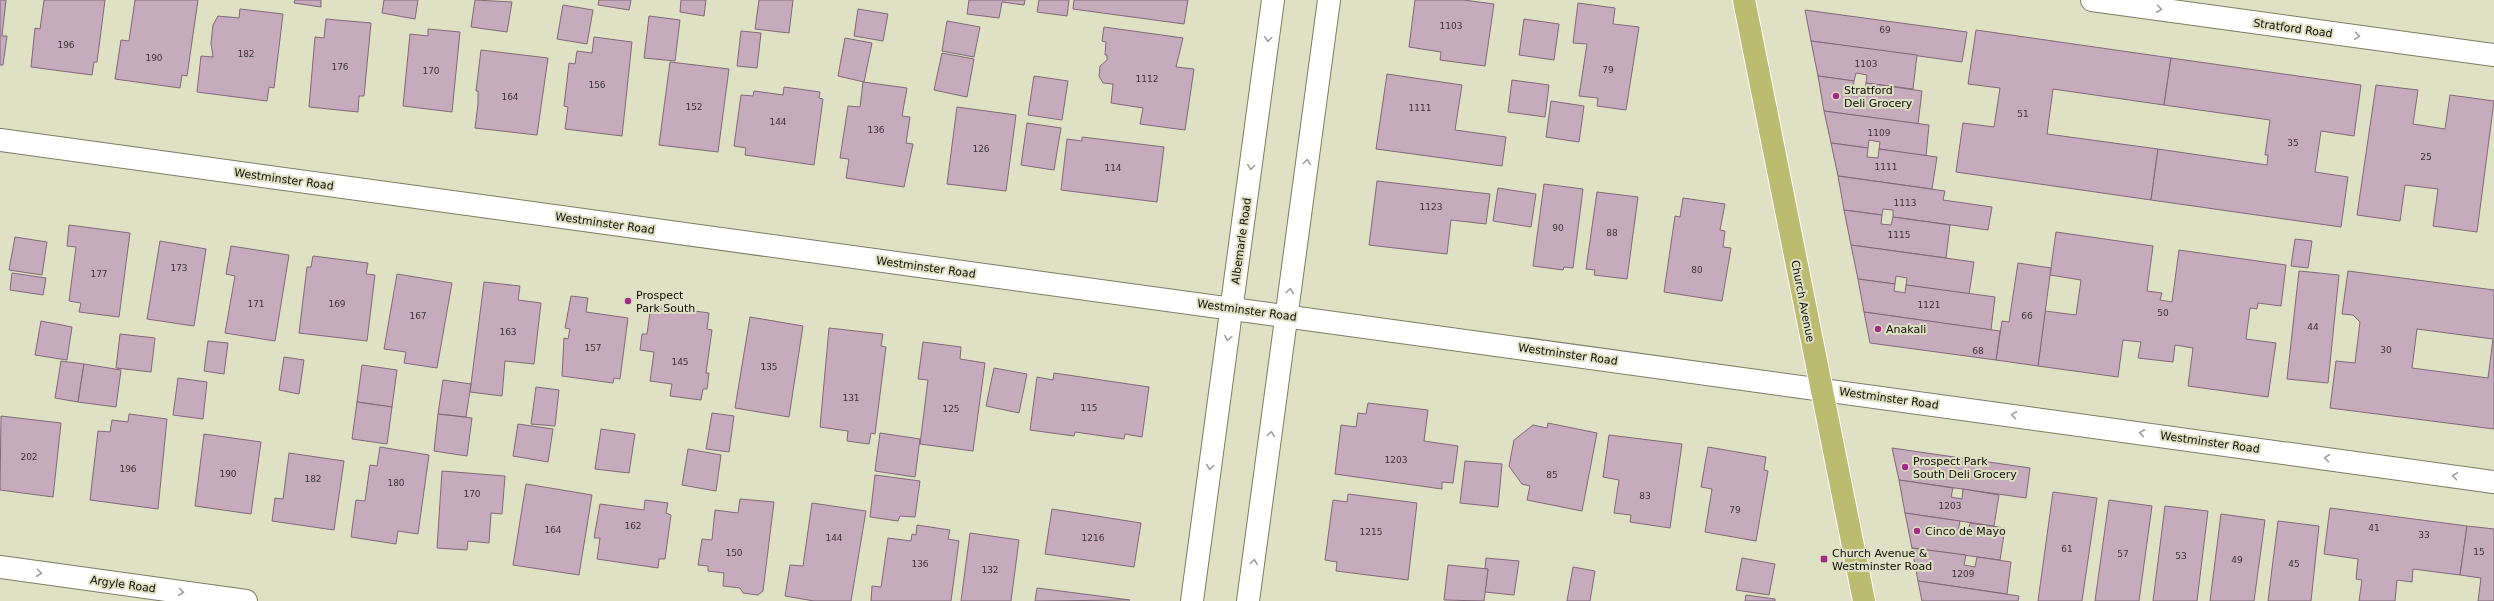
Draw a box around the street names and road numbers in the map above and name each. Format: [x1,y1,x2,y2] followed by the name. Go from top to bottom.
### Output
[2252,16,2333,40] street label: Stratford Road
[233,166,334,193] street label: Westminster Road
[1229,197,1254,285] street label: Albemarle Road
[554,210,655,237] street label: Westminster Road
[875,254,976,281] street label: Westminster Road
[1788,259,1817,343] street label: Church Avenue
[1196,297,1297,324] street label: Westminster Road
[1517,341,1618,368] street label: Westminster Road
[1838,385,1939,412] street label: Westminster Road
[2159,429,2260,456] street label: Westminster Road
[89,573,157,596] street label: Argyle Road

